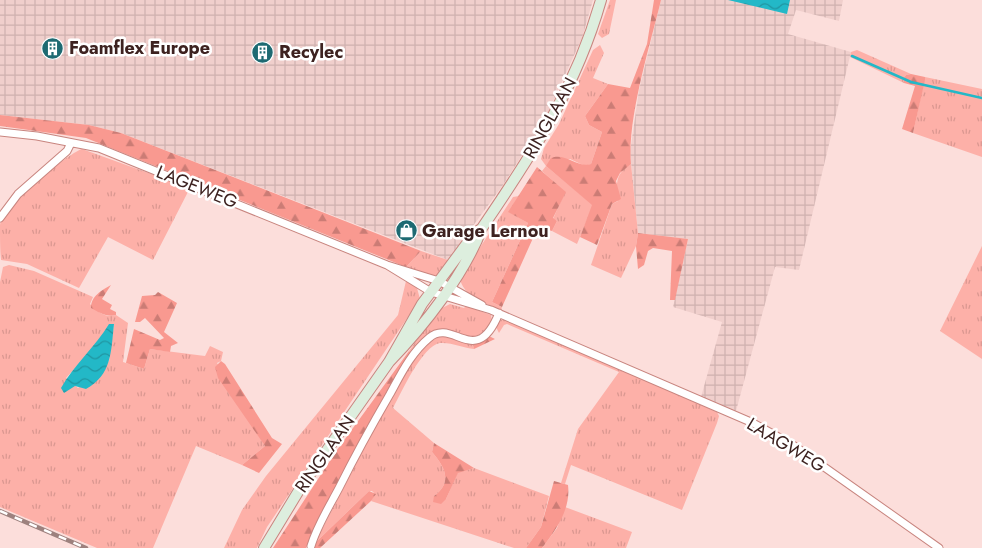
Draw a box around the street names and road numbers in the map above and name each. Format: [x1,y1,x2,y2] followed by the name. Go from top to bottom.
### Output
[517,73,583,163] street label: RINGLAAN
[152,159,242,215] street label: LAGEWEG
[289,410,361,498] street label: RINGLAAN
[742,411,830,479] street label: LAAGWEG

